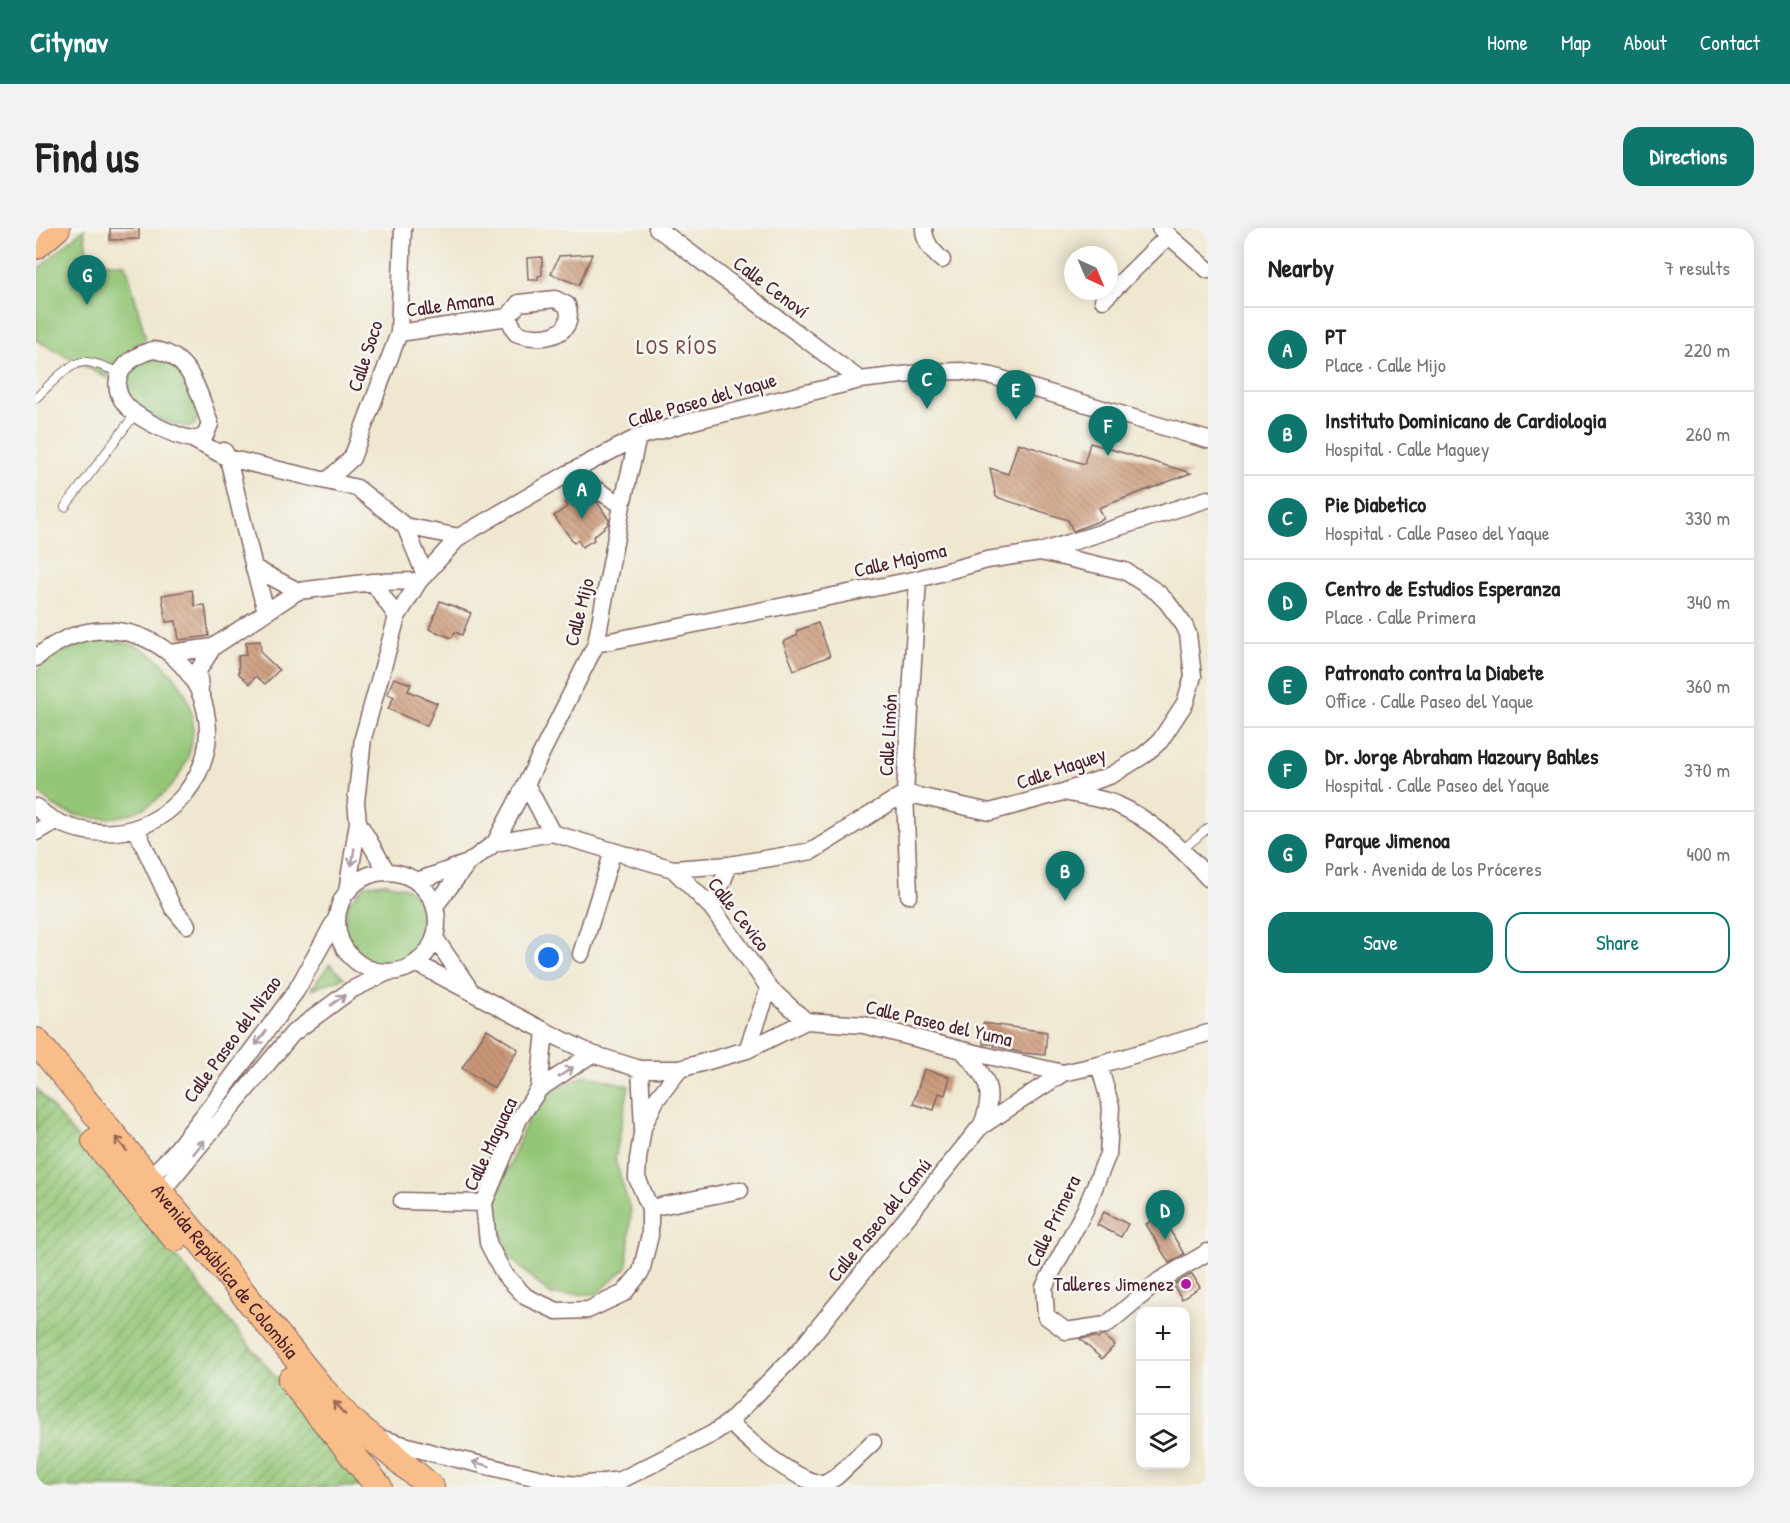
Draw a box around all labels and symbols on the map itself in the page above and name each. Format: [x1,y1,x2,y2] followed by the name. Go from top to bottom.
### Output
[1064,246,1118,300] north arrow
[728,249,815,324] street label: Calle Cenoví
[68,256,106,305] pin: G
[404,284,496,323] street label: Calle Amana
[340,317,389,395] street label: Calle Soco
[636,332,718,361] district label: LOS RÍOS
[908,360,946,409] pin: C
[624,365,779,434] street label: Calle Paseo del Yaque
[996,370,1036,420] pin: E
[1088,406,1128,456] pin: F
[562,470,602,519] pin: A
[851,536,949,583] street label: Calle Majoma
[557,575,600,649] street label: Calle Mijo
[872,693,903,777] street label: Calle Limón
[1012,740,1109,795] street label: Calle Maguey
[347,846,358,866] one-way arrow
[1046,852,1084,901] pin: B
[702,871,777,956] street label: Calle Cevico
[534,943,563,972] your location
[176,970,287,1108] street label: Calle Paseo del Nizao
[863,993,1015,1053] street label: Calle Paseo del Yuma
[329,994,345,1006] one-way arrow
[255,1029,267,1045] one-way arrow
[557,1065,574,1078] one-way arrow
[456,1093,523,1195] street label: Calle Maguaca
[114,1136,127,1152] one-way arrow
[192,1140,205,1156] one-way arrow
[820,1152,937,1287] street label: Calle Paseo del Camú
[1019,1170,1086,1271] street label: Calle Primera
[146,1178,305,1364] street label: Avenida República de Colombia
[1146,1190,1184,1240] pin: D
[1053,1270,1174,1297] place label: Talleres Jimenez
[1179,1277,1193,1291] marker: Talleres Jimenez
[332,1400,346,1415] one-way arrow
[472,1458,491,1470] one-way arrow

